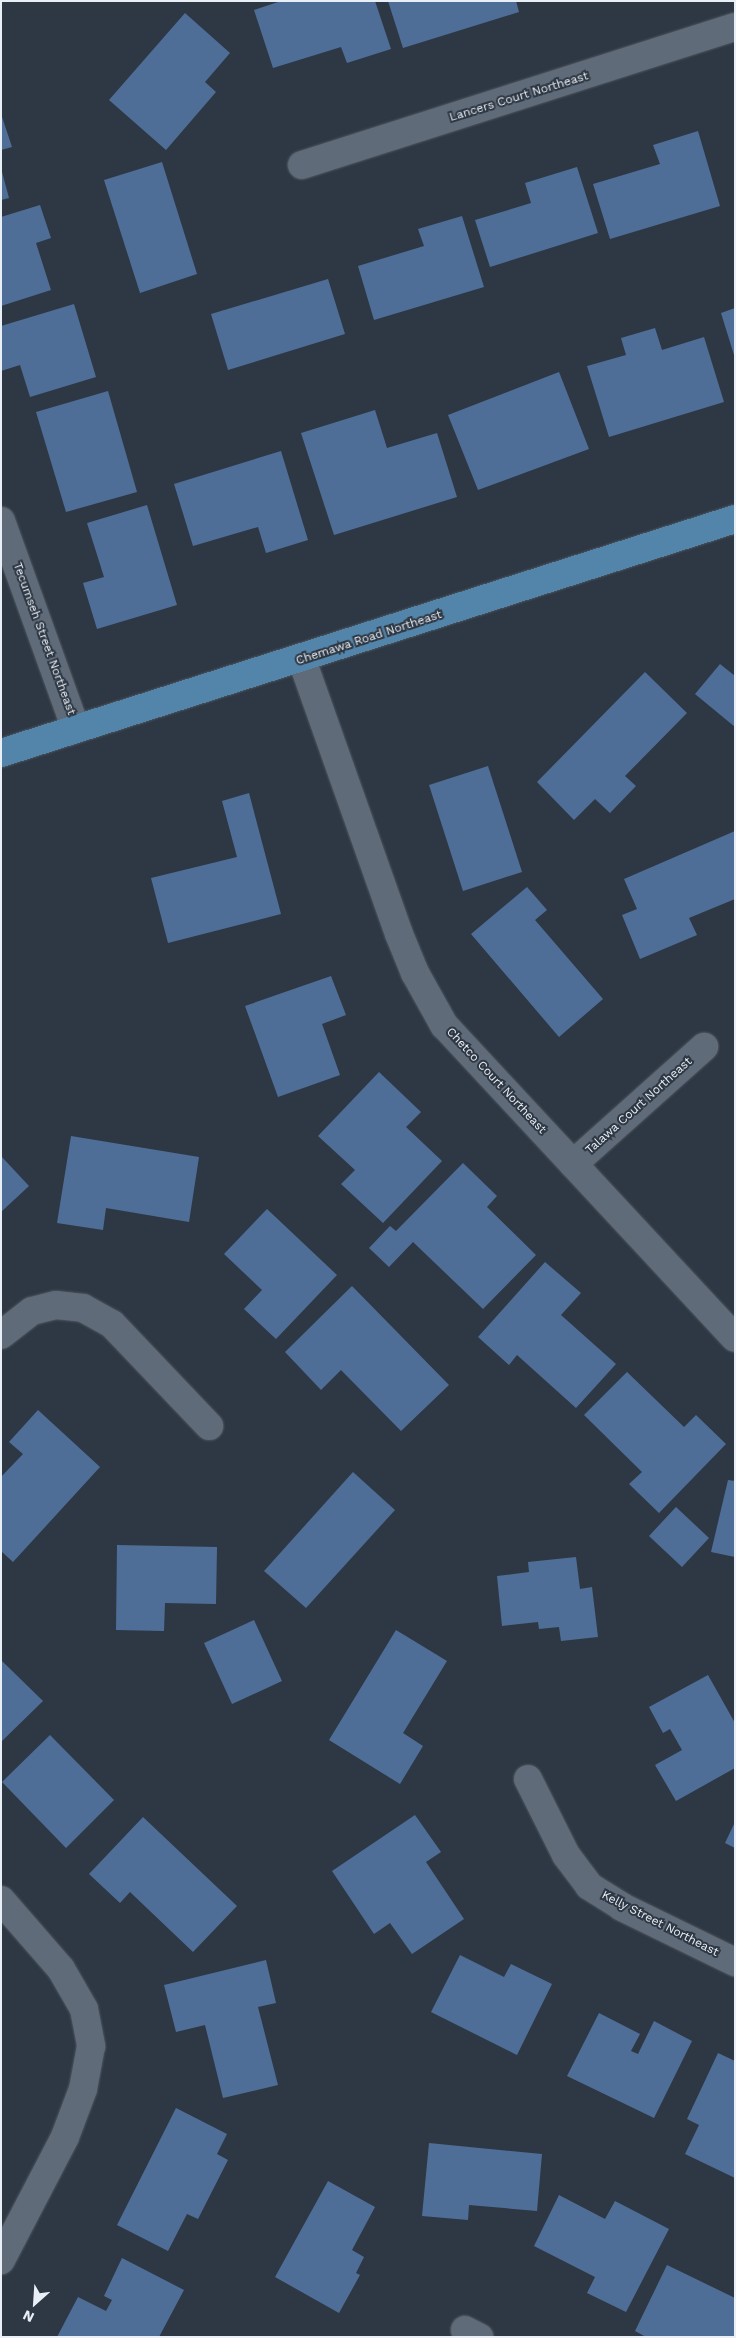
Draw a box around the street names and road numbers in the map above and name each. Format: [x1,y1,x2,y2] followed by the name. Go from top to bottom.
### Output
[448,69,590,125] street label: Lancers Court Northeast
[10,561,78,717] street label: Tecumseh Street Northeast
[294,608,444,668] street label: Chemawa Road Northeast
[443,1025,549,1137] street label: Chetco Court Northeast
[583,1054,695,1158] street label: Talawa Court Northeast
[599,1888,721,1960] street label: Kelly Street Northeast

